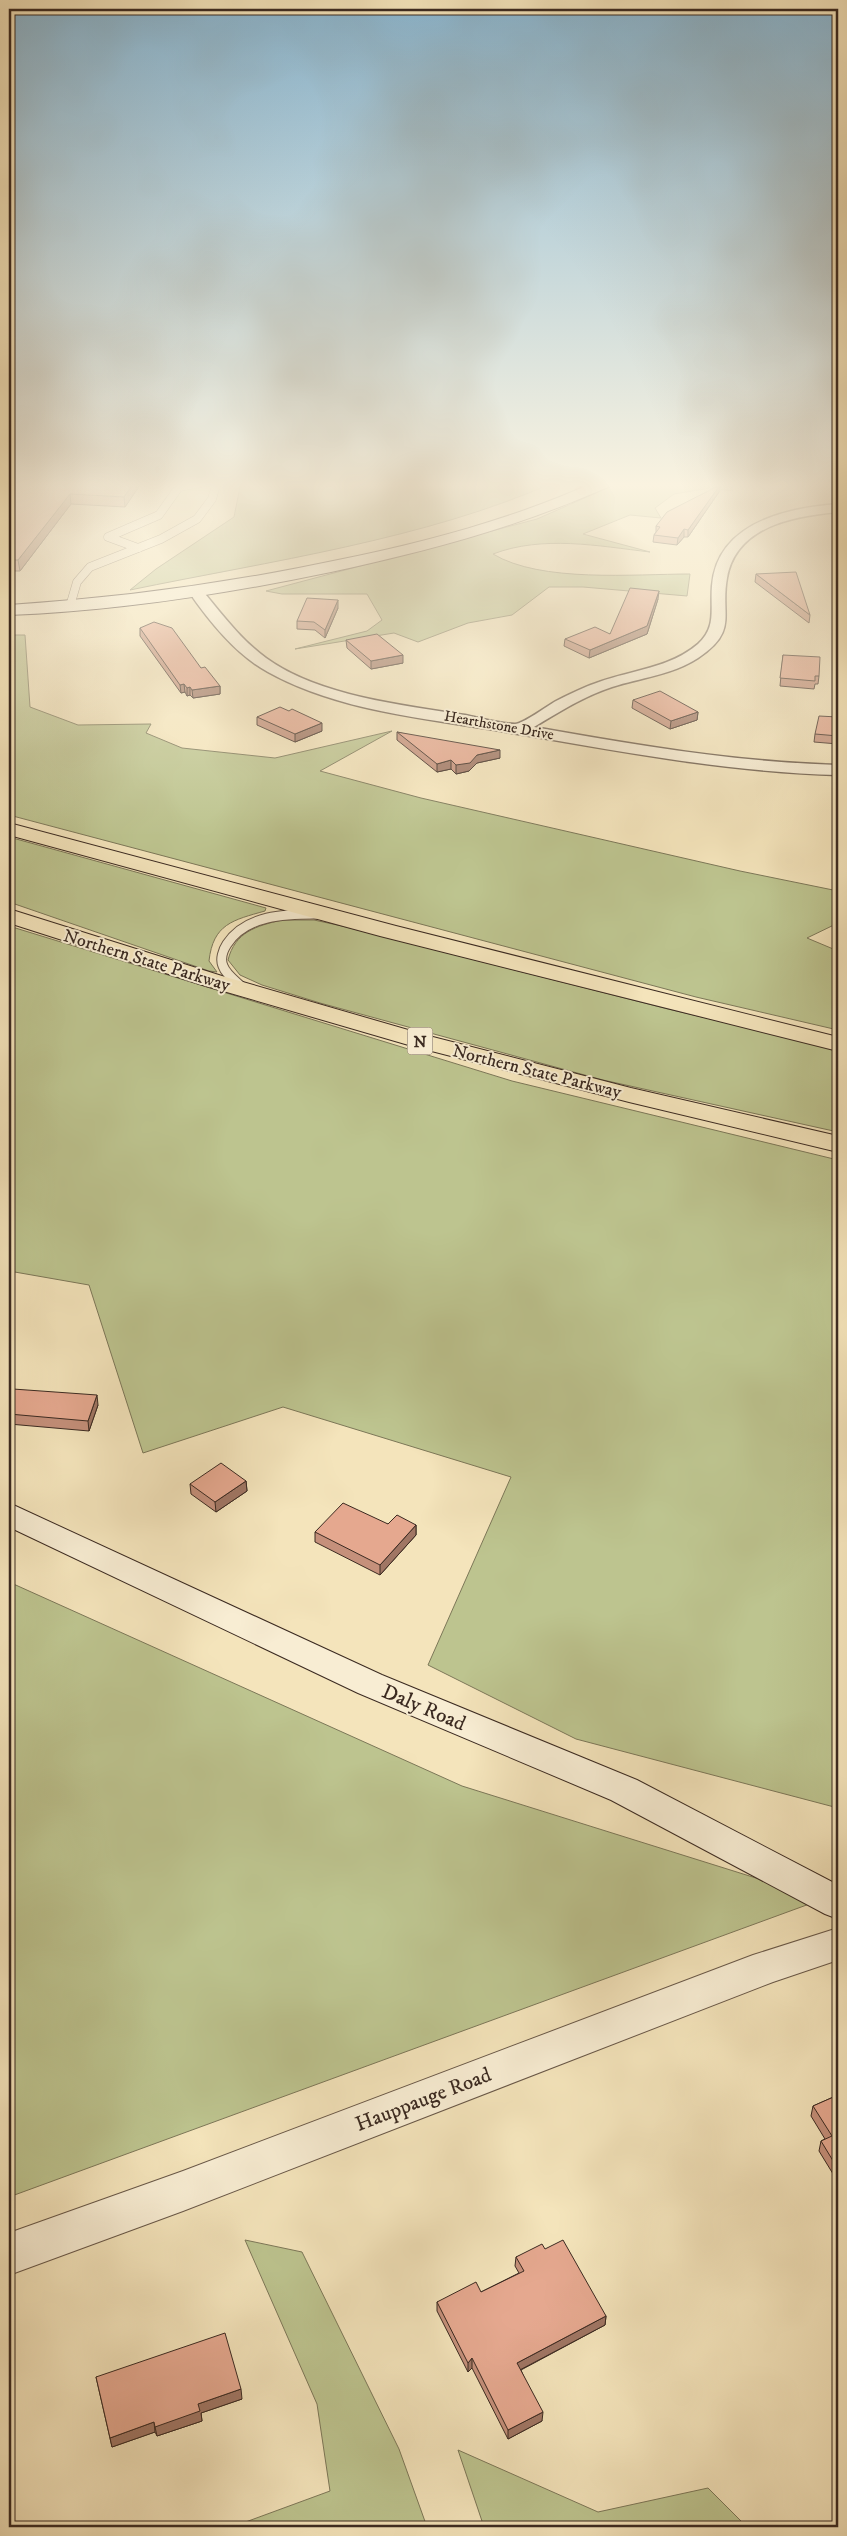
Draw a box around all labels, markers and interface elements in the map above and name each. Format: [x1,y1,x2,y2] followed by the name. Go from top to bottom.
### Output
[443,707,555,744] street label: Hearthstone Drive
[61,925,233,997] street label: Northern State Parkway
[408,1028,432,1054] road number: N
[450,1040,624,1104] street label: Northern State Parkway
[378,1679,470,1737] street label: Daly Road
[352,2062,496,2138] street label: Hauppauge Road

